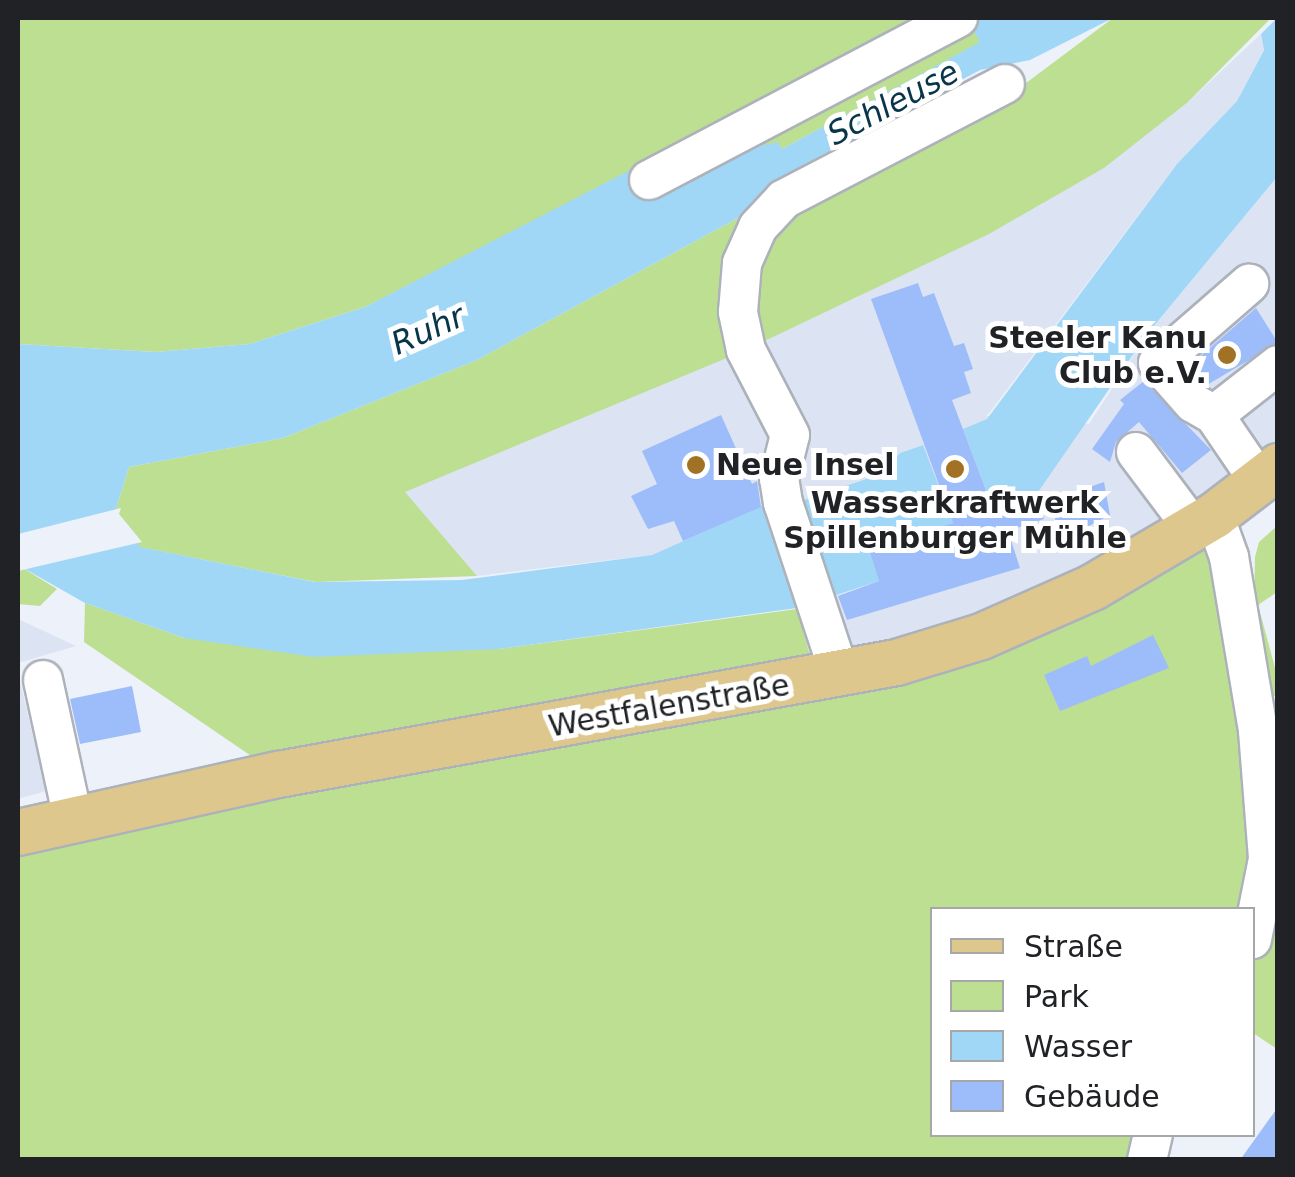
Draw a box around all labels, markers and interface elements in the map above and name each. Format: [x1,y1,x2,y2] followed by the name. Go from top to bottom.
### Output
[821,52,965,154] water label: Schleuse
[385,297,471,363] water label: Ruhr
[988,320,1207,390] place label: Steeler Kanu Club e.V.
[1216,344,1238,366] marker: Steeler Kanu Club e.V.
[716,447,895,483] place label: Neue Insel
[685,454,707,476] marker: Neue Insel
[944,458,966,480] marker: Wasserkraftwerk Spillenburger Mühle
[783,485,1127,556] place label: Wasserkraftwerk Spillenburger Mühle
[546,667,792,745] street label: Westfalenstraße
[930,907,1255,1137] legend
[1024,929,1123,964] text: Straße
[1024,979,1089,1014] text: Park
[1024,1029,1132,1064] text: Wasser
[1024,1079,1160,1114] text: Gebäude

